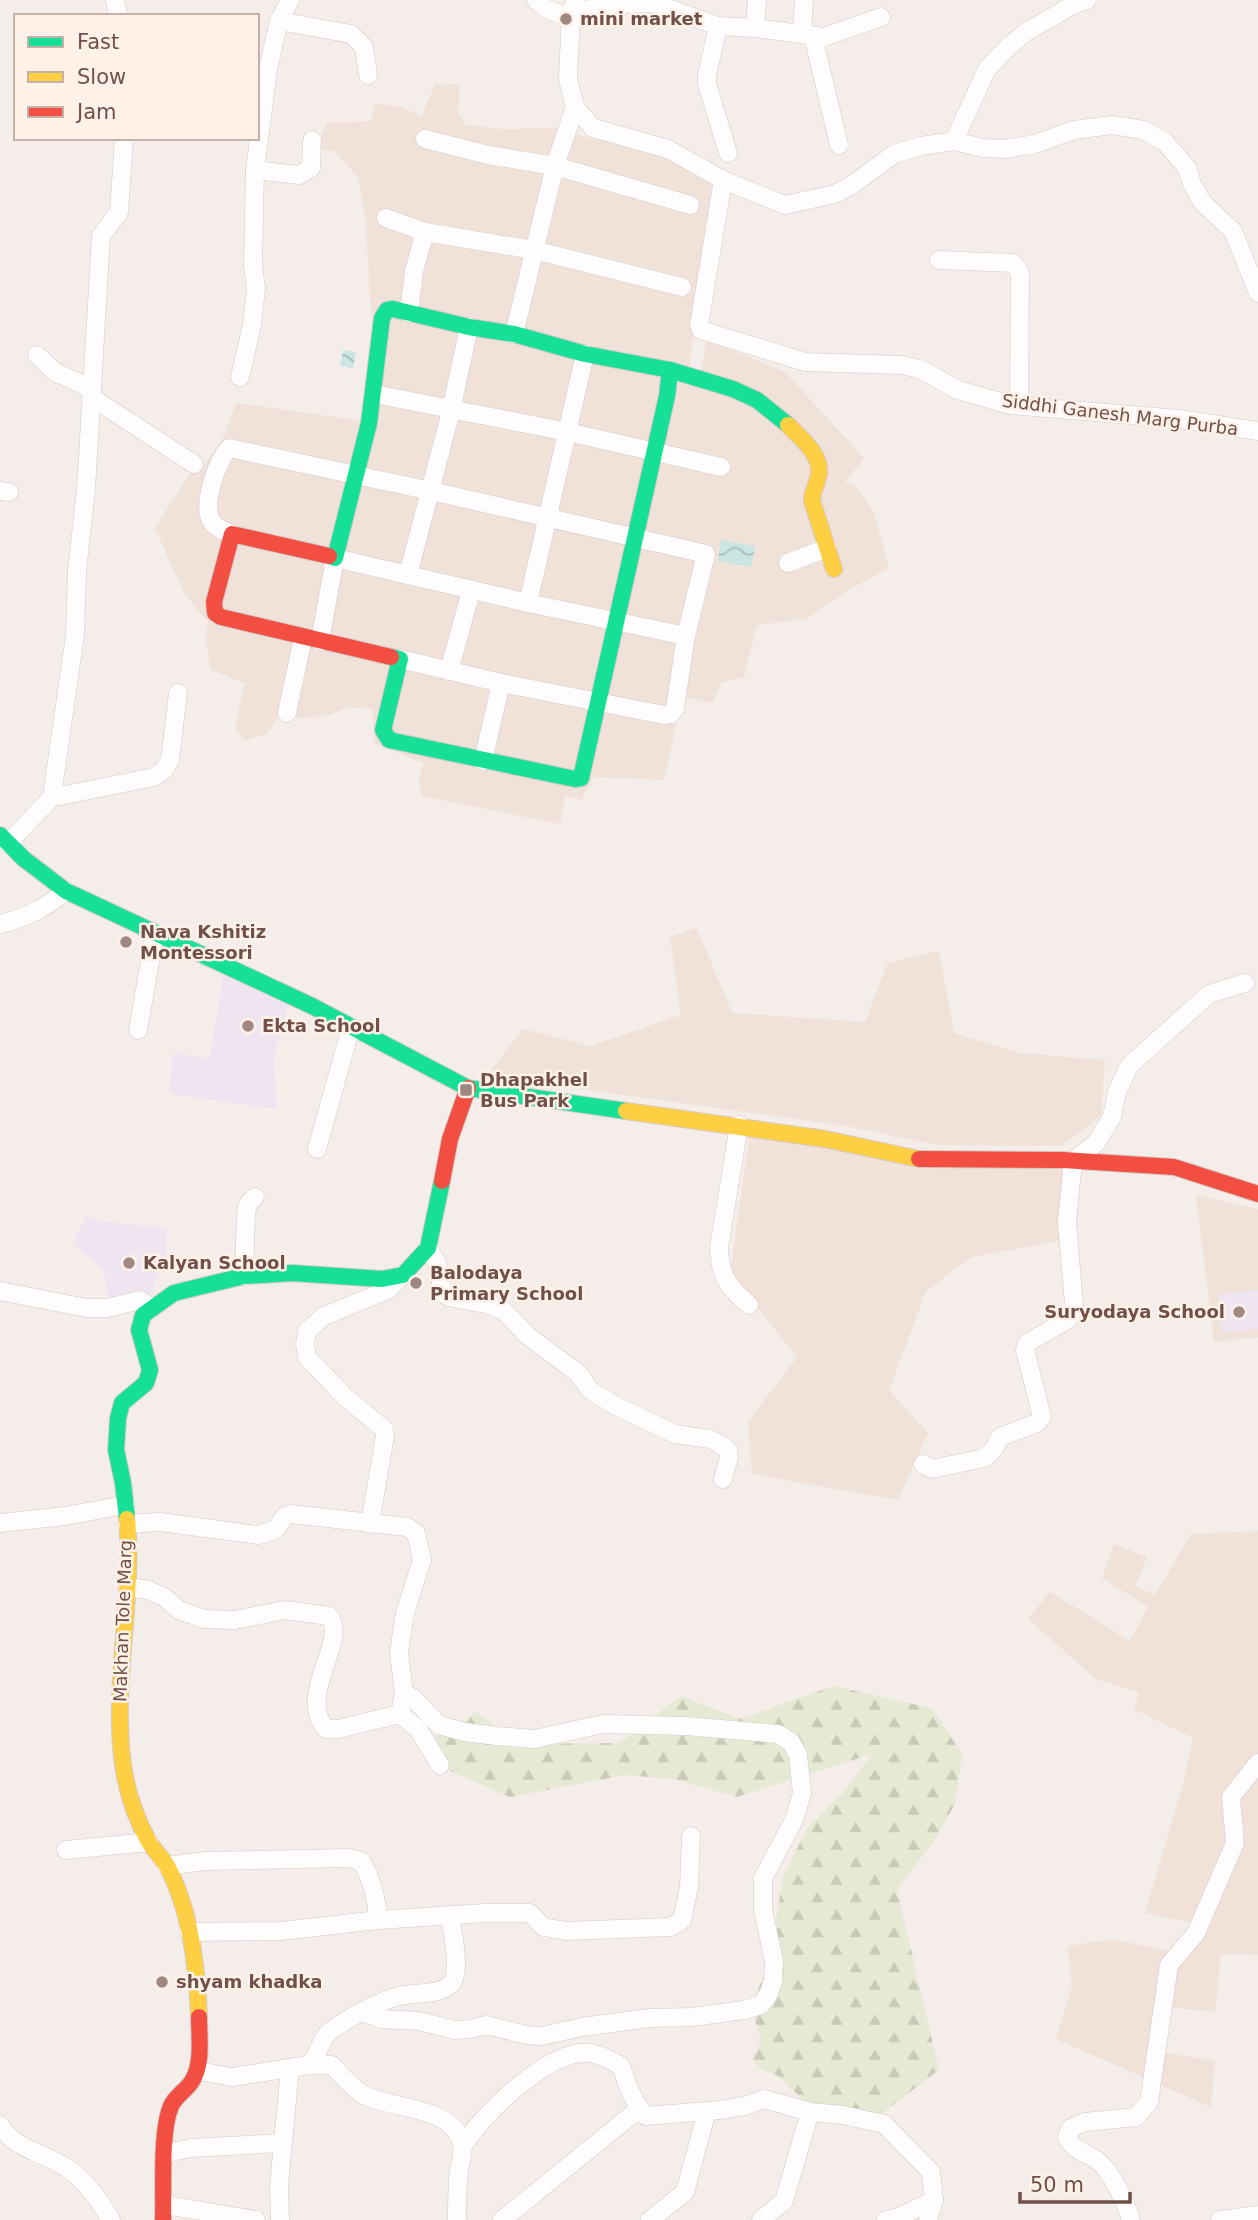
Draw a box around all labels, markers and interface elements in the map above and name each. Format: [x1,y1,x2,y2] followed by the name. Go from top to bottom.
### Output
[580,8,703,29] place label: mini market
[558,11,574,27] marker: mini market
[14,14,259,140] legend
[77,30,119,54] text: Fast
[77,65,126,89] text: Slow
[75,100,117,124] text: Jam
[1001,390,1239,439] street label: Siddhi Ganesh Marg Purba
[140,921,266,963] place label: Nava Kshitiz Montessori
[118,934,134,950] marker: Nava Kshitiz Montessori
[262,1015,381,1036] place label: Ekta School
[240,1018,256,1034] marker: Ekta School
[480,1069,588,1111] place label: Dhapakhel Bus Park
[458,1082,474,1098] marker: Dhapakhel Bus Park
[143,1252,286,1273] place label: Kalyan School
[121,1255,137,1271] marker: Kalyan School
[430,1262,583,1304] place label: Balodaya Primary School
[408,1275,424,1291] marker: Balodaya Primary School
[1044,1301,1225,1322] place label: Suryodaya School
[1231,1304,1247,1320] marker: Suryodaya School
[109,1539,136,1702] street label: Makhan Tole Marg
[176,1971,322,1992] place label: shyam khadka
[154,1974,170,1990] marker: shyam khadka
[1020,2160,1130,2204] scale bar
[1030,2173,1084,2197] text: 50 m

